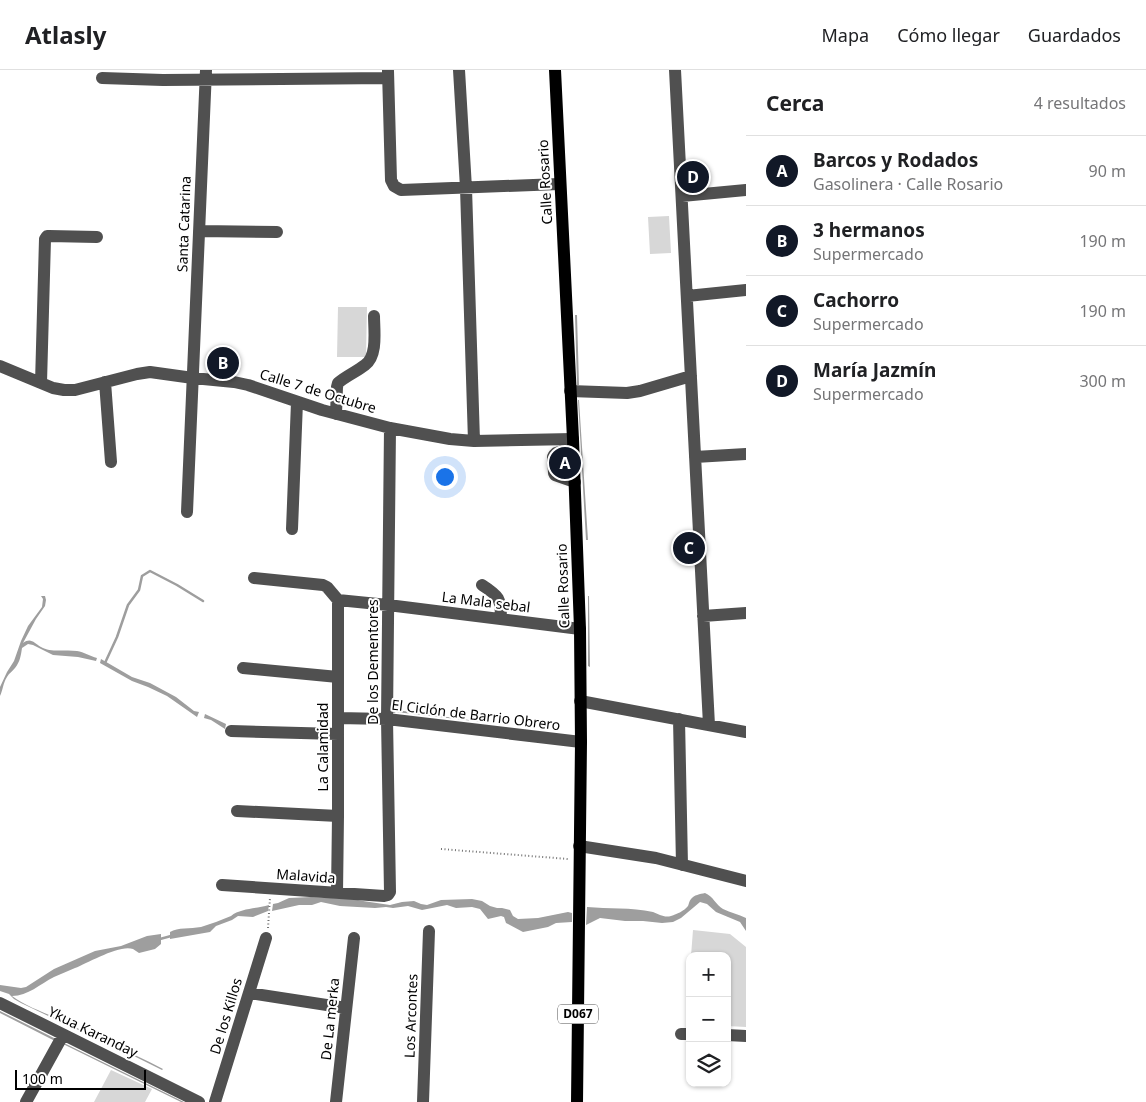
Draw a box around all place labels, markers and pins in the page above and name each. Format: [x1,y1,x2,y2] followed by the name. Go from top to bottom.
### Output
[677,158,709,196] pin: D
[207,344,239,382] pin: B
[549,444,581,482] pin: A
[673,529,705,567] pin: C

